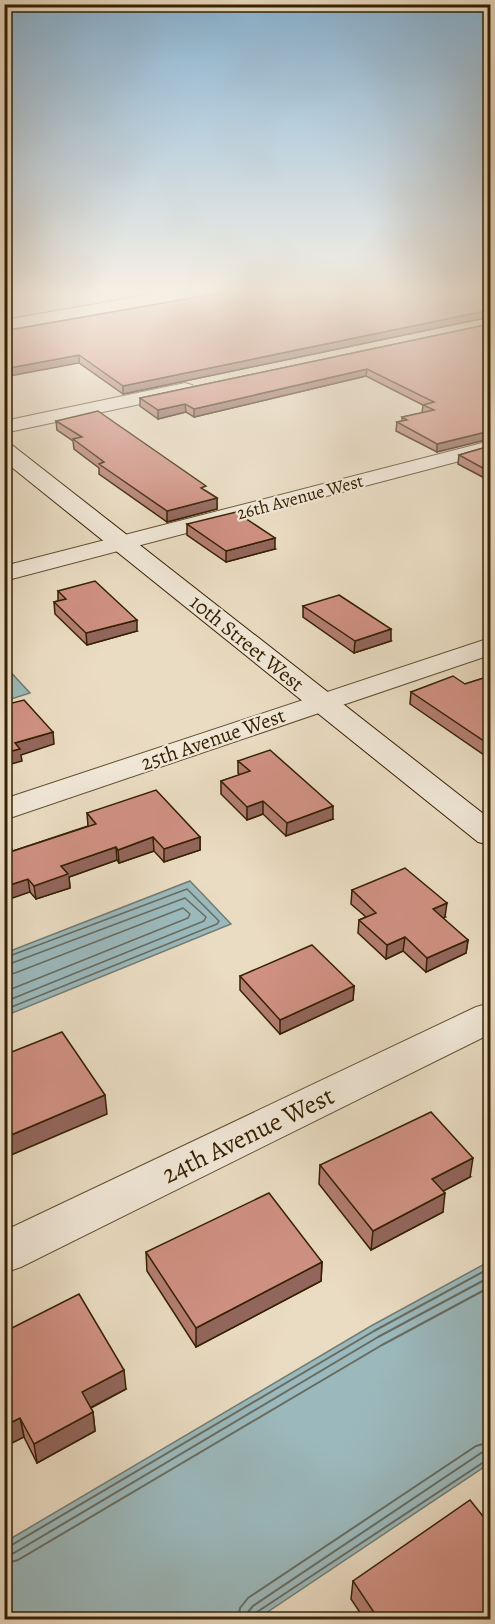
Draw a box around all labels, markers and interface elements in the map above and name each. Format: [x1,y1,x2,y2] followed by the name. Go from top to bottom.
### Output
[234,469,366,525] street label: 26th Avenue West
[184,588,310,698] street label: 10th Street West
[137,701,289,777] street label: 25th Avenue West
[156,1078,340,1192] street label: 24th Avenue West

